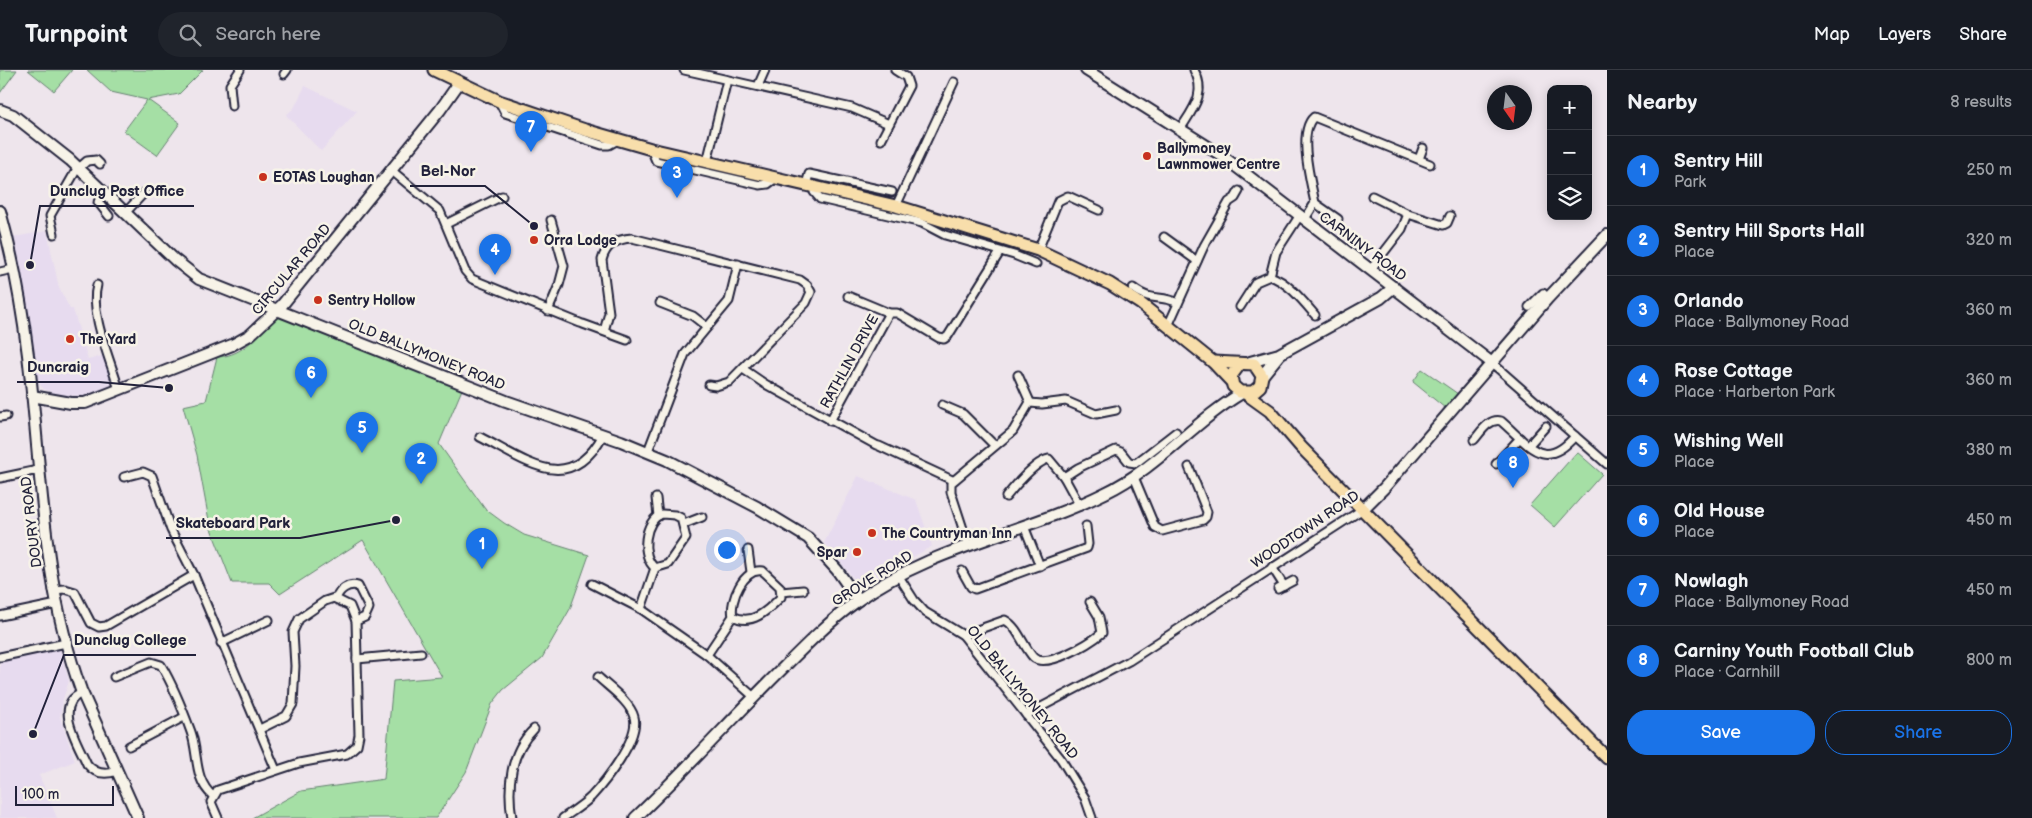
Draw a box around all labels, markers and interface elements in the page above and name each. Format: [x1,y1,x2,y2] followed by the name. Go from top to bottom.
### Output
[158,12,508,57] search box
[25,20,128,49] text: Turnpoint
[176,21,204,49] icon: search
[216,23,321,46] text: Search here
[1814,24,1850,45] text: Map
[1878,24,1931,45] text: Layers
[1959,24,2007,45] text: Share
[1487,85,1532,130] north arrow
[1547,85,1592,220] map controls
[1547,85,1592,130] button: +
[1627,90,1697,115] text: Nearby
[1950,93,2012,112] text: 8 results
[515,111,547,152] pin: 7
[1547,130,1592,175] button: −
[1157,140,1280,173] place label: Ballymoney Lawnmower Centre
[1141,150,1153,162] marker: Ballymoney Lawnmower Centre
[1674,150,1763,173] text: Sentry Hill
[410,156,485,186] callout: Bel-Nor
[661,157,693,198] pin: 3
[1640,161,1646,180] text: 1
[1966,161,2012,180] text: 250 m
[421,162,476,181] text: Bel-Nor
[273,169,375,186] place label: EOTAS Loughan
[257,171,269,183] marker: EOTAS Loughan
[1674,173,1706,192] text: Park
[1547,175,1592,220] button: layers
[40,176,194,206] callout: Dunclug Post Office
[50,182,185,201] text: Dunclug Post Office
[1316,208,1410,285] street label: CARNINY ROAD
[248,220,334,318] street label: CIRCULAR ROAD
[1674,220,1865,243] text: Sentry Hill Sports Hall
[1638,231,1648,250] text: 2
[1966,231,2012,250] text: 320 m
[544,232,617,249] place label: Orra Lodge
[479,234,511,275] pin: 4
[528,234,540,246] marker: Orra Lodge
[1674,243,1715,262] text: Place
[1674,290,1744,313] text: Orlando
[328,292,416,309] place label: Sentry Hollow
[312,294,324,306] marker: Sentry Hollow
[1638,301,1648,320] text: 3
[1965,301,2012,320] text: 360 m
[817,311,882,411] street label: RATHLIN DRIVE
[1674,313,1849,332] text: Place · Ballymoney Road
[346,315,508,394] street label: OLD BALLYMONEY ROAD
[80,331,136,348] place label: The Yard
[64,333,76,345] marker: The Yard
[17,352,99,382] callout: Duncraig
[295,357,327,398] pin: 6
[27,358,89,377] text: Duncraig
[1674,360,1793,383] text: Rose Cottage
[1638,371,1648,390] text: 4
[1965,371,2012,390] text: 360 m
[1674,383,1835,402] text: Place · Harberton Park
[346,412,378,453] pin: 5
[1674,430,1783,453] text: Wishing Well
[1638,441,1648,460] text: 5
[1966,441,2012,460] text: 380 m
[405,443,437,484] pin: 2
[1497,447,1529,488] pin: 8
[1674,453,1715,472] text: Place
[17,475,46,569] street label: DOURY ROAD
[1248,487,1363,572] street label: WOODTOWN ROAD
[1674,500,1765,523] text: Old House
[166,508,300,538] callout: Skateboard Park
[1638,511,1648,530] text: 6
[1966,511,2012,530] text: 450 m
[176,514,290,533] text: Skateboard Park
[1674,523,1715,542] text: Place
[882,525,1012,542] place label: The Countryman Inn
[866,527,878,539] marker: The Countryman Inn
[466,528,498,569] pin: 1
[714,537,740,563] your location
[817,544,847,561] place label: Spar
[851,546,863,558] marker: Spar
[829,547,916,610] street label: GROVE ROAD
[1674,570,1748,593] text: Nowlagh
[1639,581,1647,600] text: 7
[1966,581,2012,600] text: 450 m
[1674,593,1849,612] text: Place · Ballymoney Road
[963,622,1082,763] street label: OLD BALLYMONEY ROAD
[64,625,196,655] callout: Dunclug College
[74,631,187,650] text: Dunclug College
[1674,640,1914,663] text: Carniny Youth Football Club
[1638,651,1648,670] text: 8
[1966,651,2012,670] text: 800 m
[1674,663,1780,682] text: Place · Carnhill
[1627,710,1815,755] button: Save
[1825,710,2012,755] button: Share
[15,783,114,806] scale bar
[22,786,59,803] text: 100 m

